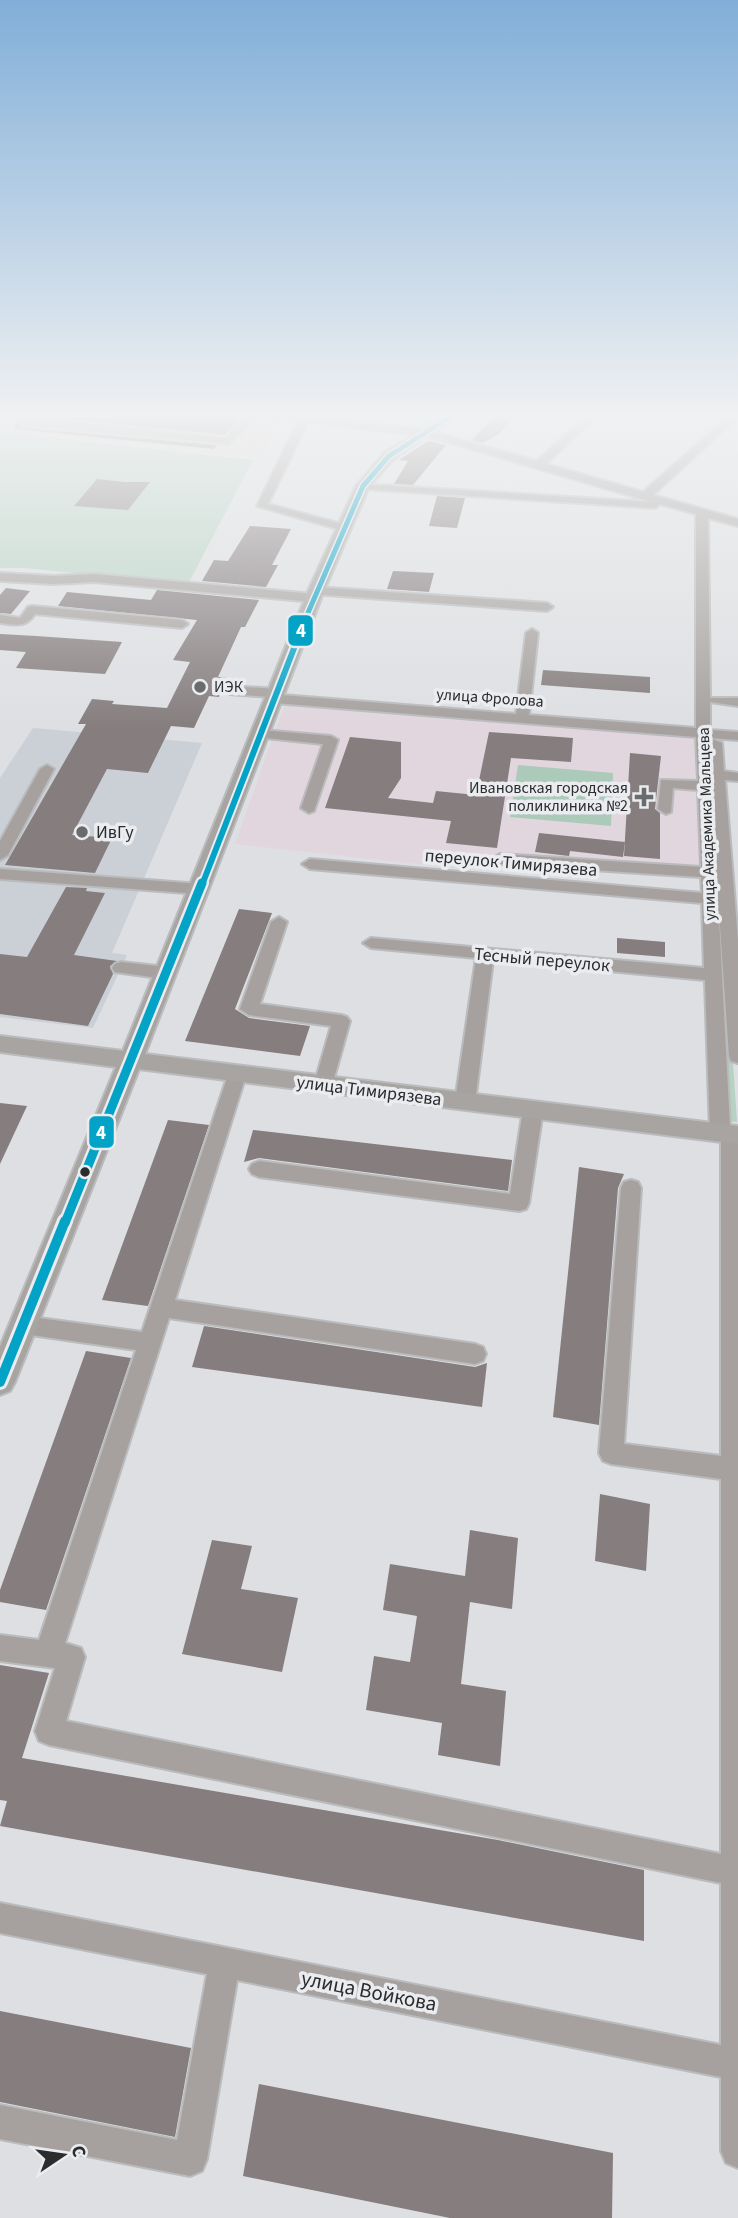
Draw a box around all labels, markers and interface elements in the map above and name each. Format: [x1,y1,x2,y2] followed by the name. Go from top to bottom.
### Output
[287,614,314,647] line badge: 4
[296,618,306,645] text: 4
[214,676,244,698] place label: ИЭК
[192,679,208,695] marker: ИЭК
[435,683,545,713] street label: улица Фролова
[693,727,721,921] street label: улица Академика Мальцева
[469,777,628,817] place label: Ивановская городская поликлиника №2
[634,787,654,807] marker: Ивановская городская поликлиника №2
[96,820,134,845] place label: ИвГу
[74,824,90,840] marker: ИвГу
[424,843,598,883] street label: переулок Тимирязева
[473,942,611,978] street label: Тесный переулок
[295,1070,443,1112] street label: улица Тимирязева
[88,1115,115,1149] line badge: 4
[96,1120,106,1147] text: 4
[78,1165,92,1179] unlabelled marker
[299,1963,439,2019] street label: улица Войкова
[28,2120,98,2190] north arrow
[64,2143,93,2160] text: С

